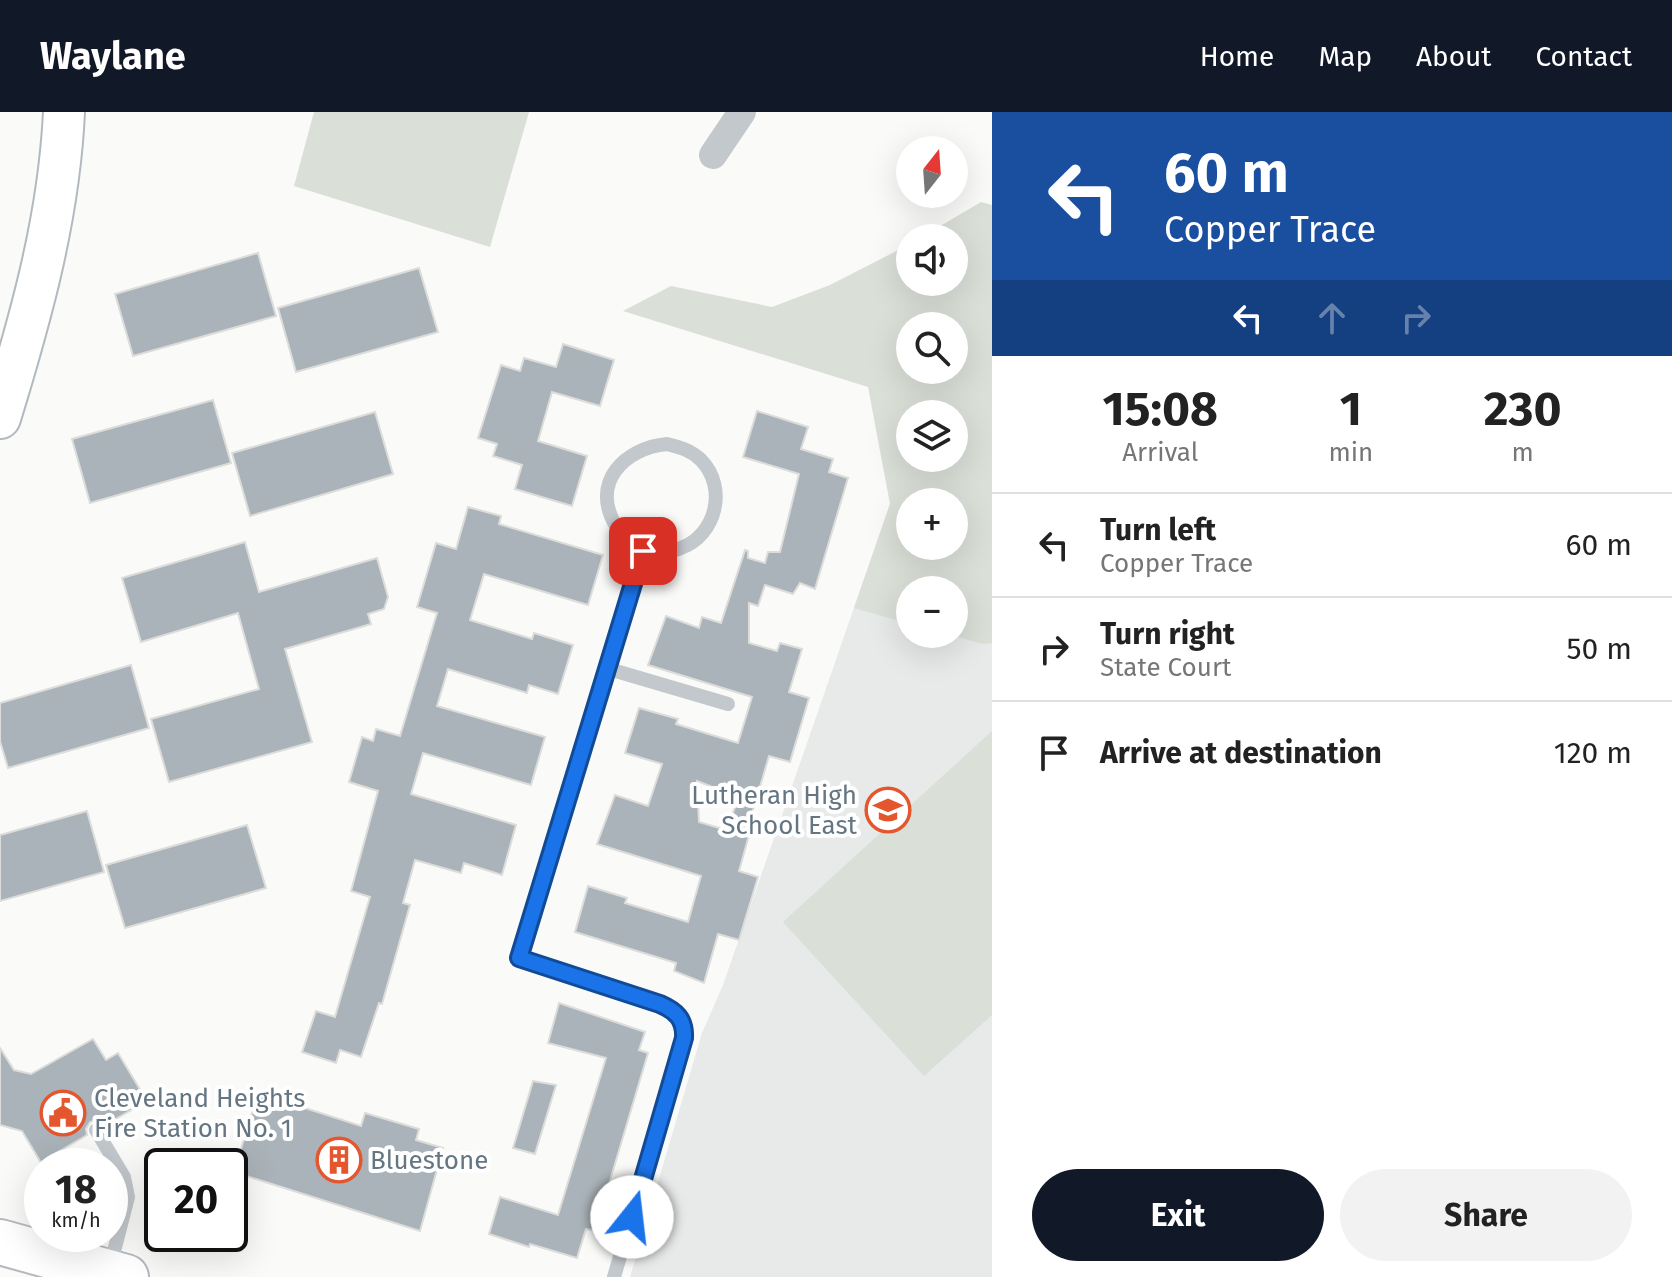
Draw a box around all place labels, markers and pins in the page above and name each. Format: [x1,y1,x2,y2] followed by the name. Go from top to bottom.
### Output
[609,517,677,585] pin
[691,780,858,841] place label: Lutheran High School East
[864,786,912,834] school or university icon: Lutheran High School East
[94,1083,305,1144] place label: Cleveland Heights Fire Station No. 1
[39,1089,87,1137] public building icon: Cleveland Heights Fire Station No. 1
[315,1136,363,1184] building icon: Bluestone
[370,1145,488,1176] place label: Bluestone

